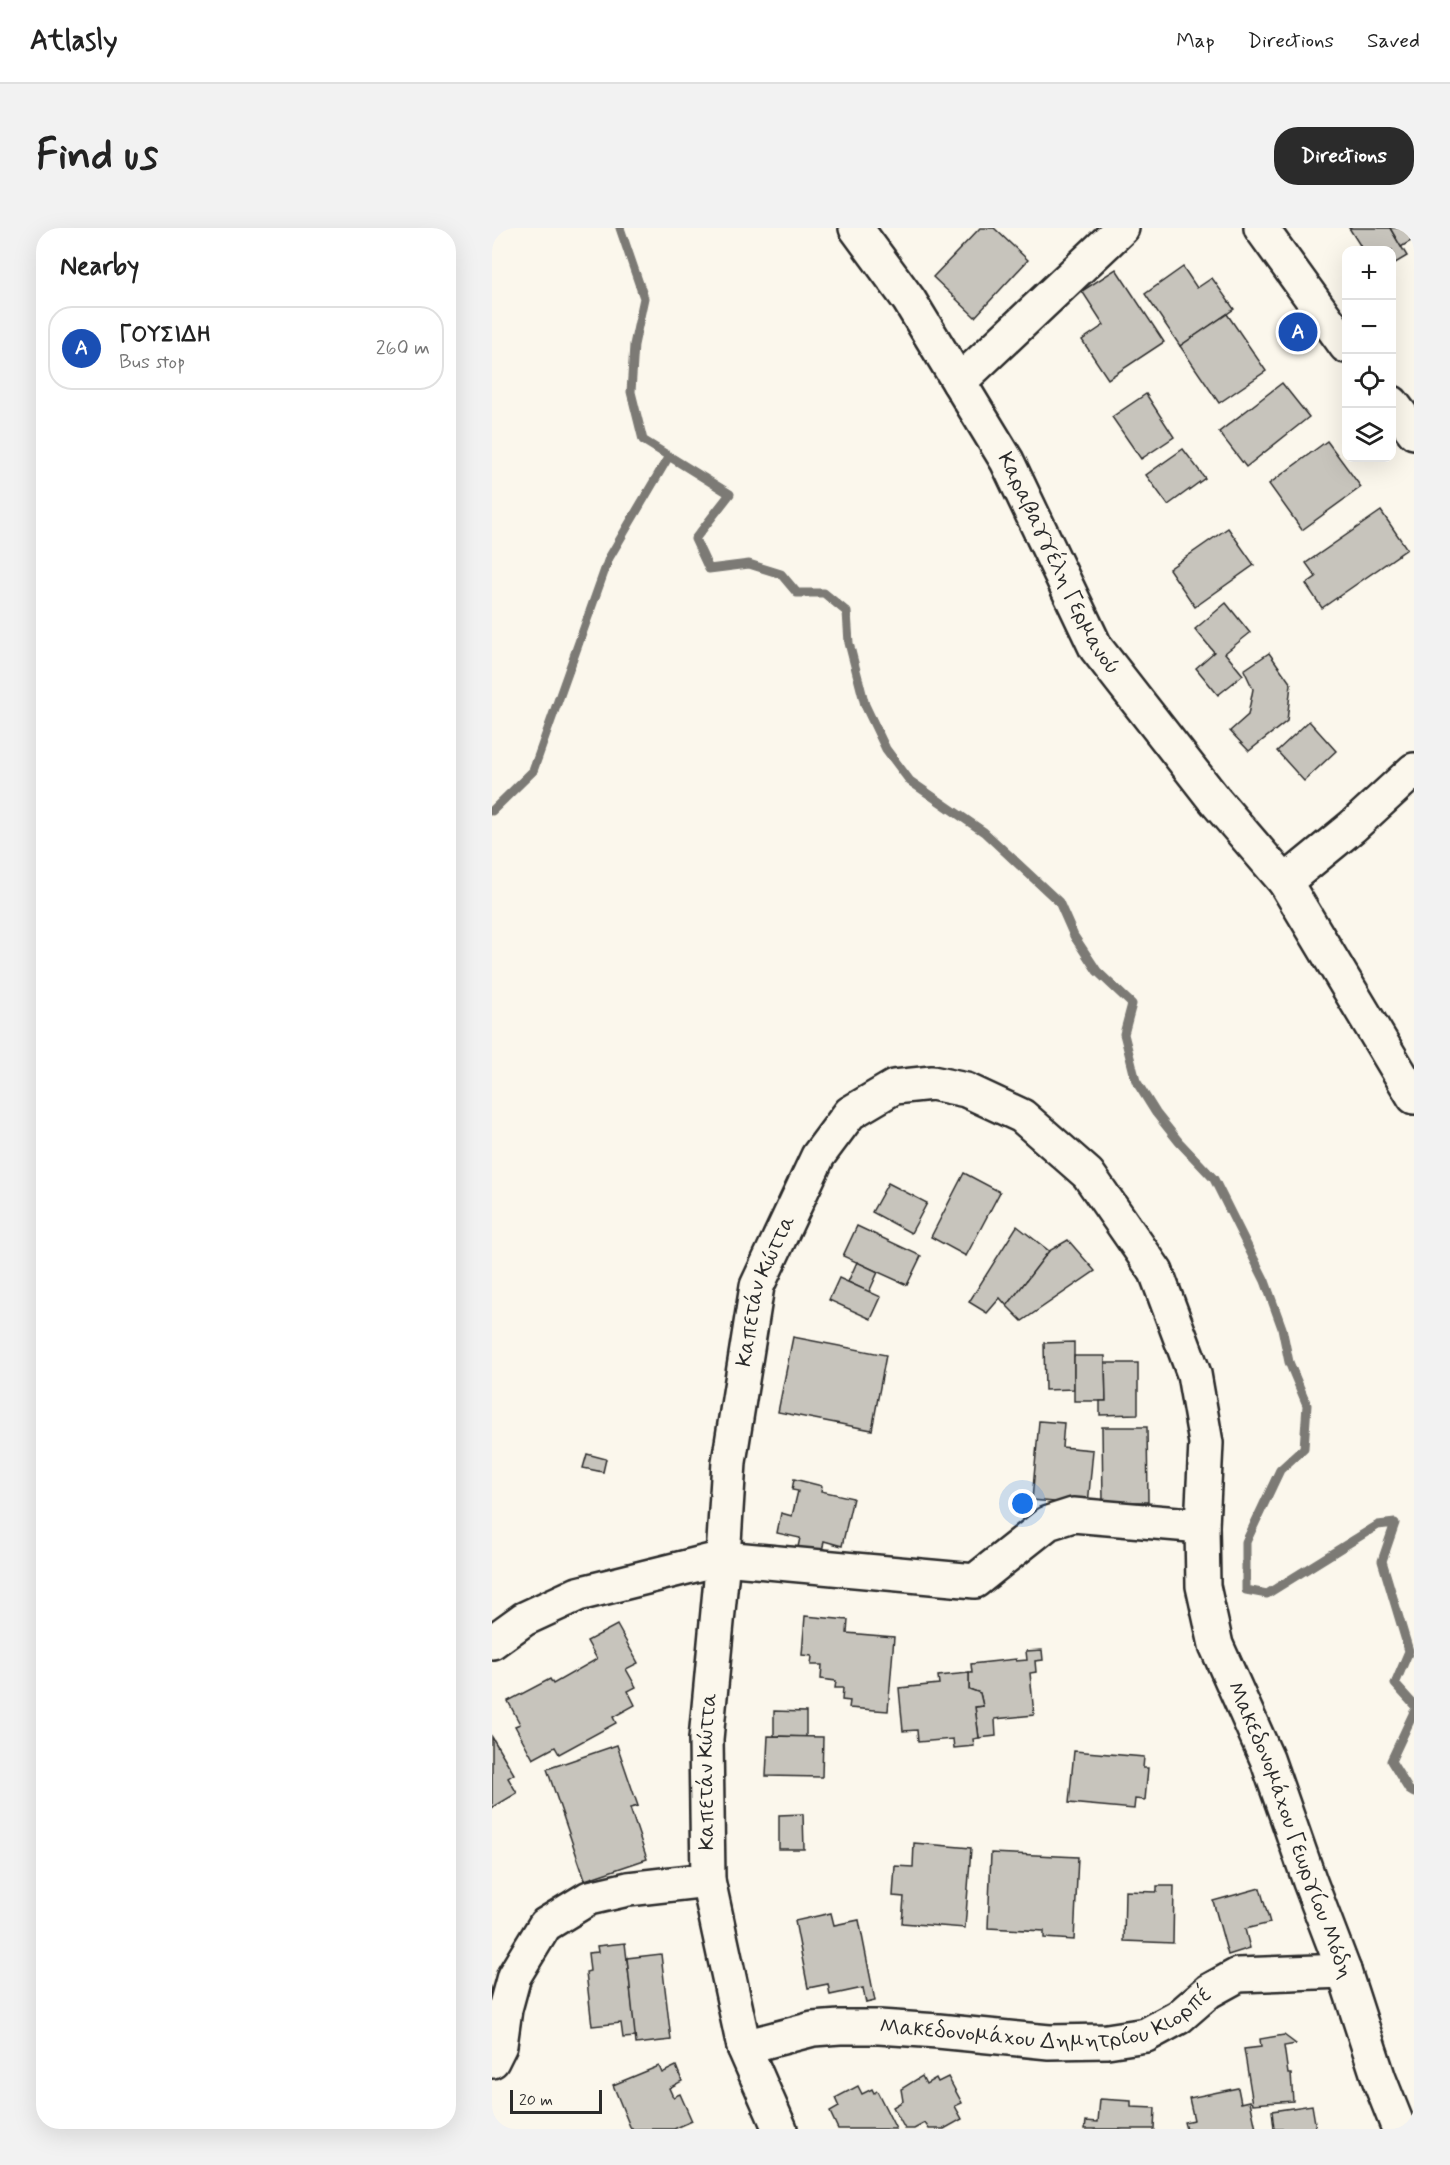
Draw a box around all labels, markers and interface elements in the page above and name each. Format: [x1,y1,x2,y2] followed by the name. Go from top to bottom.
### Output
[30,23,118,60] text: Atlasly
[1176,27,1215,55] text: Map
[1248,27,1334,55] text: Directions
[1367,27,1420,55] text: Saved
[1274,127,1414,185] button: Directions
[36,129,158,184] text: Find us
[1342,246,1396,462] map controls
[1342,246,1396,300] button: +
[60,250,139,284] text: Nearby
[1342,300,1396,354] button: −
[1278,310,1318,354] pin: A
[119,321,211,349] text: ΓΟΥΣΙΔΗ
[75,335,88,362] text: A
[376,335,430,362] text: 260 m
[119,349,185,376] text: Bus stop
[1342,354,1396,408] button: locate
[1342,408,1396,462] button: layers
[991,447,1126,681] street label: Καραβαγγέλη Γερμανού
[730,1211,802,1369] street label: Καπετάν Κώττα
[1008,1489,1037,1518] your location
[1220,1677,1360,1983] street label: Μακεδονομάχου Γεωργίου Μόδη
[692,1691,724,1851] street label: Καπετάν Κώττα
[879,1980,1217,2057] street label: Μακεδονομάχου Δημητρίου Κιορπέ
[510,2087,602,2114] scale bar
[519,2090,553,2111] text: 20 m

